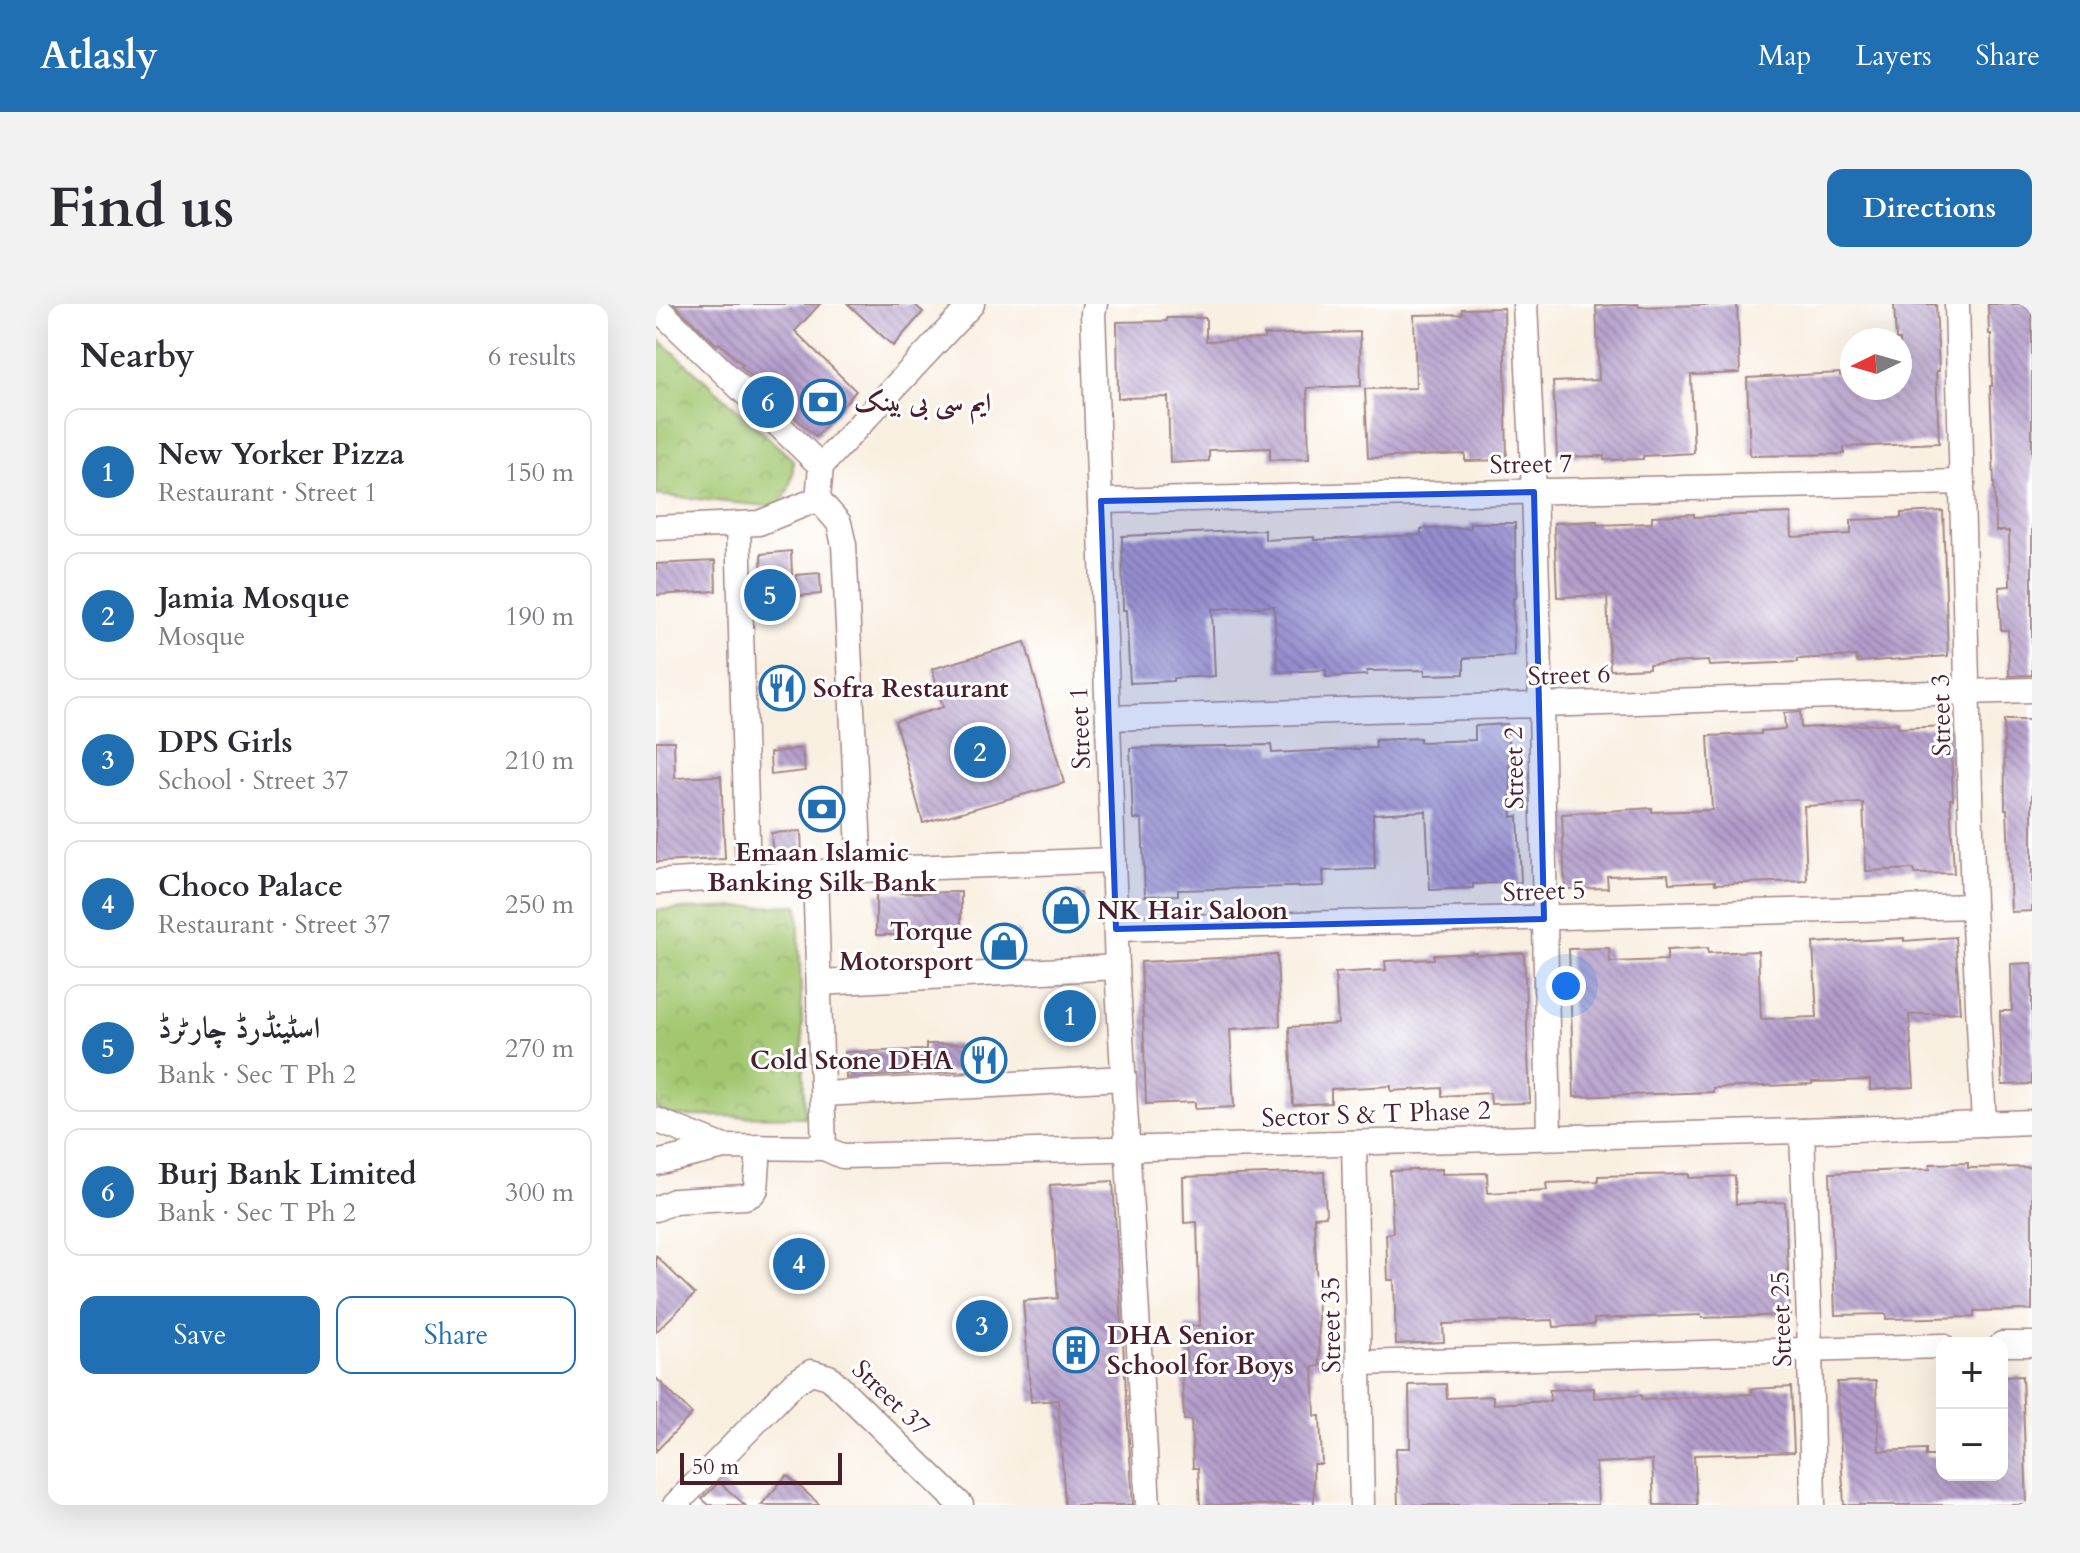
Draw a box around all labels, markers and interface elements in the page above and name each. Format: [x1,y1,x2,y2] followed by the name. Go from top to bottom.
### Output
[40,30,158,82] text: Atlasly
[1758,37,1811,75] text: Map
[1855,37,1932,75] text: Layers
[1976,37,2040,75] text: Share
[1827,169,2032,247] button: Directions
[48,171,234,246] text: Find us
[1840,328,1912,400] north arrow
[80,333,195,379] text: Nearby
[488,339,576,374] text: 6 results
[742,372,794,432] pin: 6
[799,378,847,426] bank icon: ایم سی بی بینک
[854,385,991,425] place label: ایم سی بی بینک
[158,434,405,475] text: New Yorker Pizza
[1489,446,1573,482] street label: Street 7
[101,455,115,490] text: 1
[505,455,574,490] text: 150 m
[158,475,377,510] text: Restaurant · Street 1
[744,565,796,625] pin: 5
[158,578,350,619] text: Jamia Mosque
[101,599,115,634] text: 2
[505,599,574,634] text: 190 m
[158,619,245,654] text: Mosque
[1527,656,1611,694] street label: Street 6
[758,664,806,712] restaurant icon: Sofra Restaurant
[813,671,1009,706] place label: Sofra Restaurant
[1923,673,1959,757] street label: Street 3
[1061,686,1099,770] street label: Street 1
[158,722,293,763] text: DPS Girls
[954,722,1006,782] pin: 2
[1496,726,1532,810] street label: Street 2
[101,743,115,778] text: 3
[505,743,574,778] text: 210 m
[158,763,349,798] text: School · Street 37
[798,785,846,833] bank icon: Emaan Islamic Banking Silk Bank
[707,835,938,900] place label: Emaan Islamic Banking Silk Bank
[158,866,343,907] text: Choco Palace
[1502,872,1586,910] street label: Street 5
[1042,886,1090,934] shop icon: NK Hair Saloon
[101,887,115,922] text: 4
[505,887,574,922] text: 250 m
[1097,893,1288,928] place label: NK Hair Saloon
[158,907,391,942] text: Restaurant · Street 37
[839,914,973,979] place label: Torque Motorsport
[980,922,1028,970] shop icon: Torque Motorsport
[1546,966,1586,1006] your location
[1044,986,1096,1046] pin: 1
[158,1008,320,1049] text: اسٹینڈرڈ چارٹرڈ
[101,1031,115,1066] text: 5
[505,1031,574,1066] text: 270 m
[960,1036,1008,1084] restaurant icon: Cold Stone DHA
[750,1043,953,1078] place label: Cold Stone DHA
[158,1057,356,1092] text: Bank · Sec T Ph 2
[1261,1093,1491,1135] street label: Sector S & T Phase 2
[158,1154,417,1195] text: Burj Bank Limited
[101,1175,115,1210] text: 6
[505,1175,574,1210] text: 300 m
[158,1195,356,1230] text: Bank · Sec T Ph 2
[773,1234,825,1294] pin: 4
[1762,1270,1800,1368] street label: Street 25
[1313,1277,1349,1373] street label: Street 35
[80,1296,320,1374] button: Save
[336,1296,576,1374] button: Share
[956,1296,1008,1356] pin: 3
[1107,1318,1294,1383] place label: DHA Senior School for Boys
[1052,1326,1100,1374] building icon: DHA Senior School for Boys
[1936,1337,2008,1481] map controls
[1936,1337,2008,1409] button: +
[844,1352,938,1444] street label: Street 37
[1936,1409,2008,1481] button: −
[680,1449,842,1485] scale bar
[692,1452,739,1482] text: 50 m

